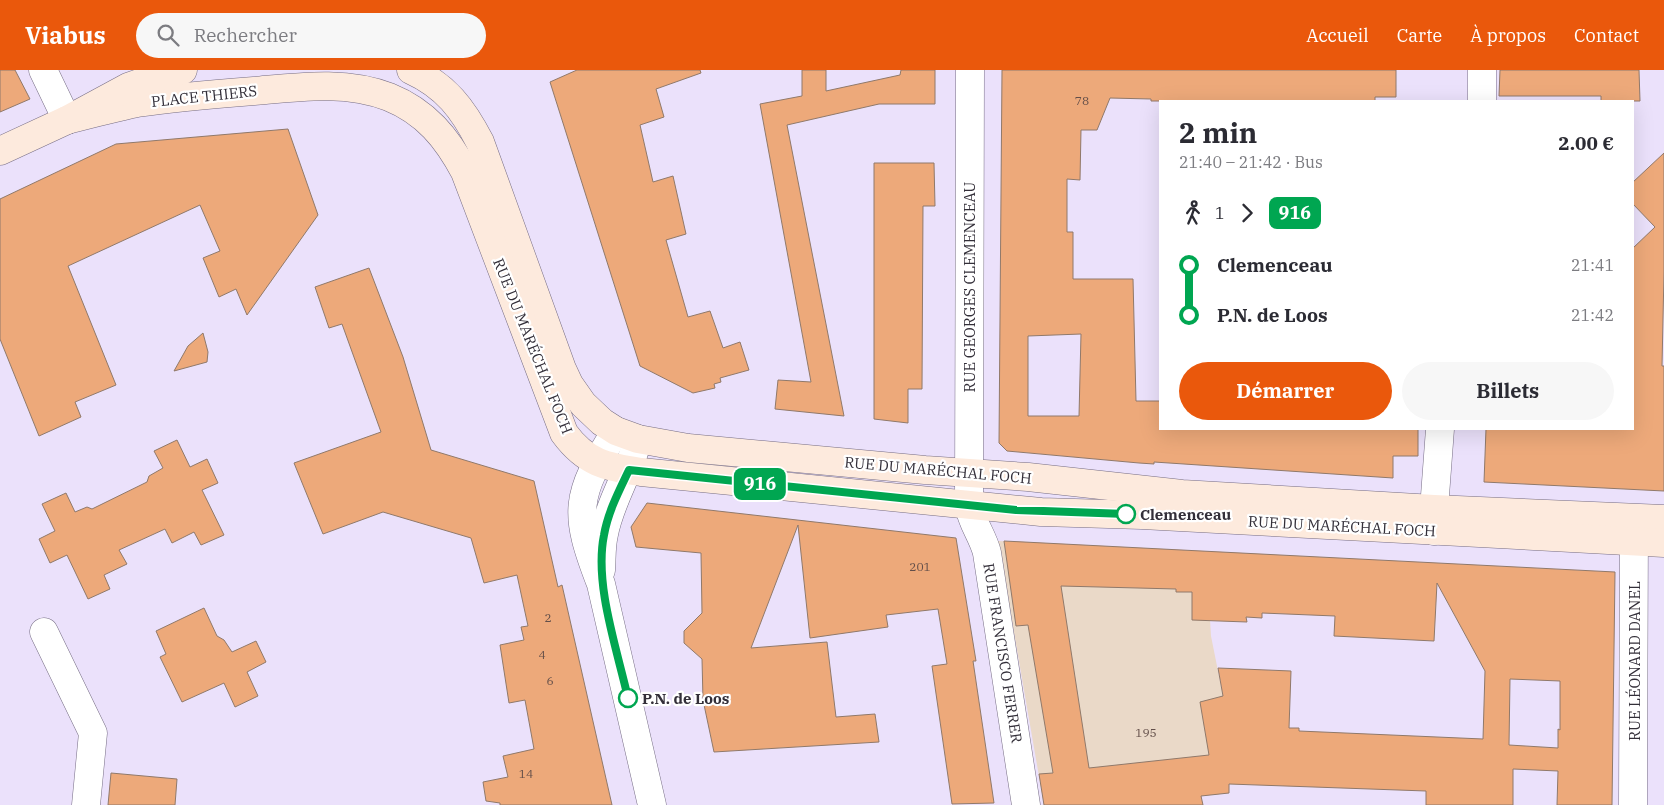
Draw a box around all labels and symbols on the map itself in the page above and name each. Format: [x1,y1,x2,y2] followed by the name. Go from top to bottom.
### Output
[150,81,258,111] street label: PLACE THIERS
[1075,93,1089,108] house number: 78
[960,182,979,392] street label: RUE GEORGES CLEMENCEAU
[489,255,577,437] street label: RUE DU MARÉCHAL FOCH
[844,452,1032,488] street label: RUE DU MARÉCHAL FOCH
[731,468,789,500] line badge: 916
[1116,504,1136,524] marker: Clemenceau
[1140,505,1231,524] place label: Clemenceau
[1248,512,1436,540] street label: RUE DU MARÉCHAL FOCH
[909,559,931,574] house number: 201
[979,562,1027,744] street label: RUE FRANCISCO FERRER
[1625,581,1644,741] street label: RUE LÉONARD DANEL
[544,610,552,625] house number: 2
[538,647,546,662] house number: 4
[546,673,554,688] house number: 6
[618,688,638,708] marker: P.N. de Loos
[642,689,729,708] place label: P.N. de Loos
[1135,725,1157,740] house number: 195
[519,766,533,781] house number: 14

